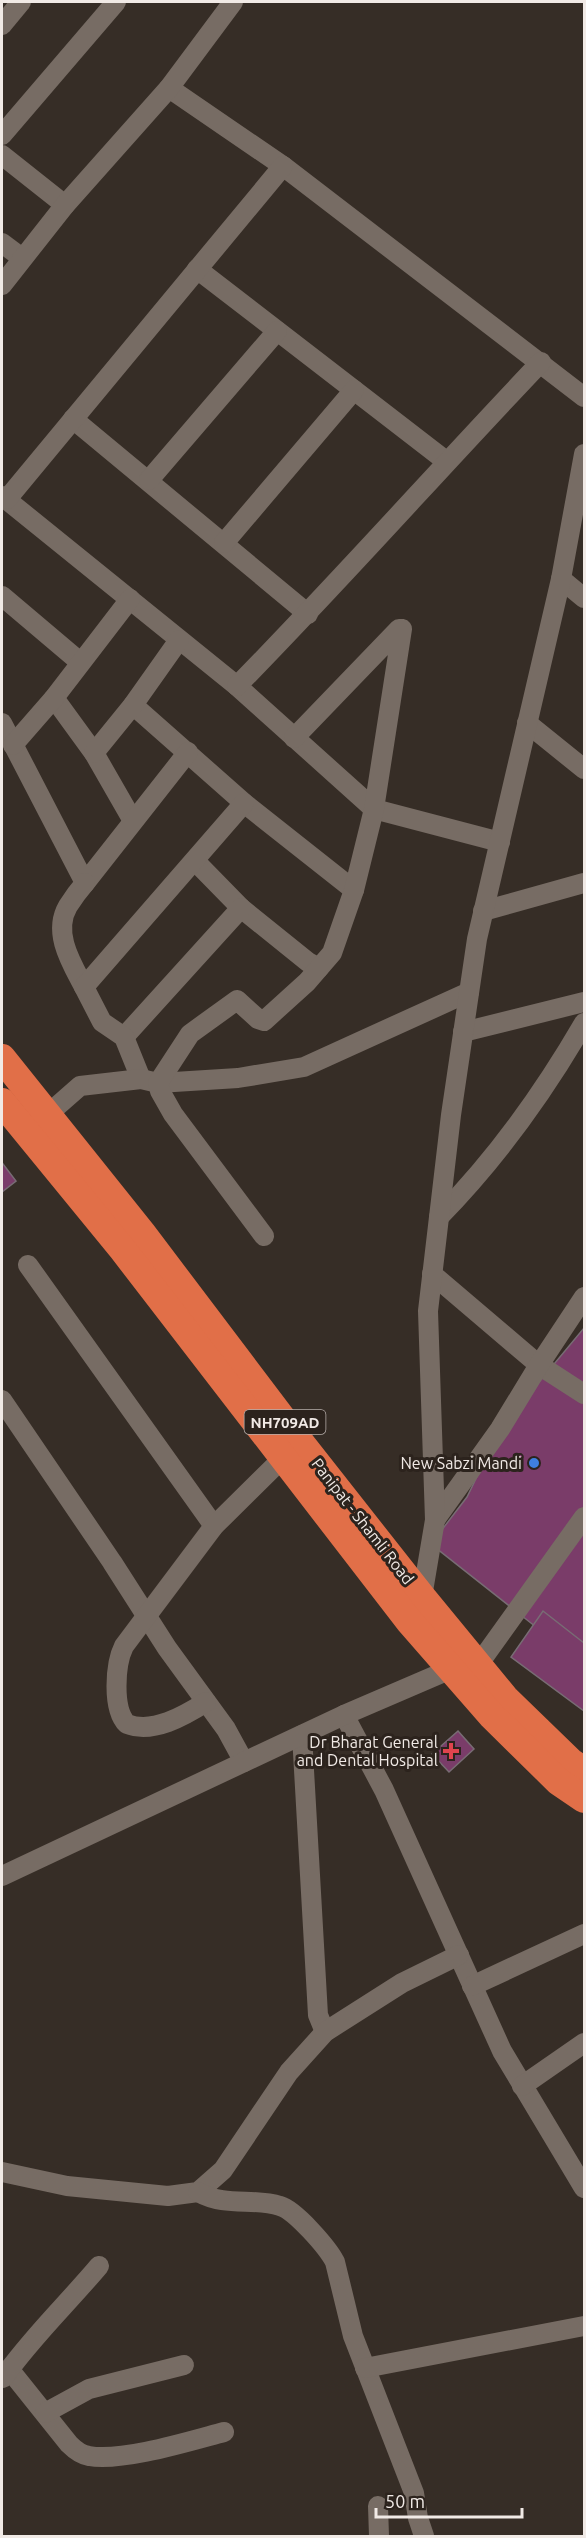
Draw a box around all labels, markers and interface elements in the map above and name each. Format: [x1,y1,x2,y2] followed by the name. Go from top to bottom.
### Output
[244,1410,326,1434] road number: NH709AD
[400,1454,522,1472] place label: New Sabzi Mandi
[308,1455,418,1587] street label: Panipat - Shamli Road
[527,1456,541,1470] marker: New Sabzi Mandi
[297,1733,438,1769] place label: Dr Bharat General and Dental Hospital
[442,1742,460,1760] marker: Dr Bharat General and Dental Hospital
[376,2481,522,2519] scale bar
[385,2491,425,2511] text: 50 m

